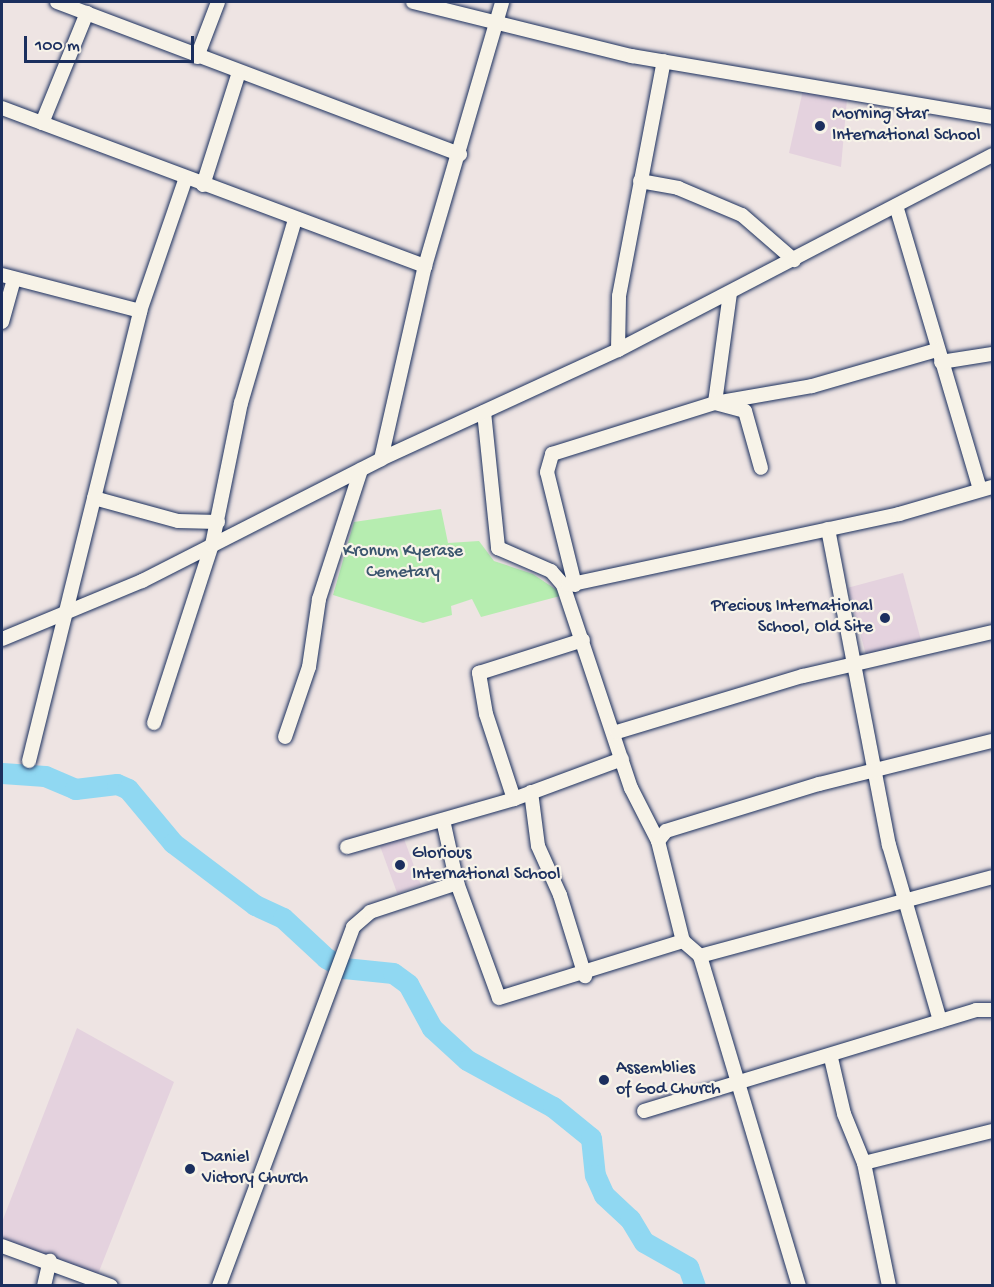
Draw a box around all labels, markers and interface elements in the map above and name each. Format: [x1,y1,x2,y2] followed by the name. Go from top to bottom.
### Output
[27,24,196,62] scale bar
[35,36,80,57] text: 100 m
[832,105,981,148] place label: Morning Star International School
[813,119,827,133] marker: Morning Star International School
[343,542,463,584] park label: Kronum Kyerase Cemetary
[711,597,873,640] place label: Precious International School, Old Site
[878,611,892,625] marker: Precious International School, Old Site
[412,844,561,886] place label: Glorious International School
[393,858,407,872] marker: Glorious International School
[616,1059,721,1102] place label: Assemblies of God Church
[597,1073,611,1087] marker: Assemblies of God Church
[202,1148,308,1190] place label: Daniel Victory Church
[183,1162,197,1176] marker: Daniel Victory Church

